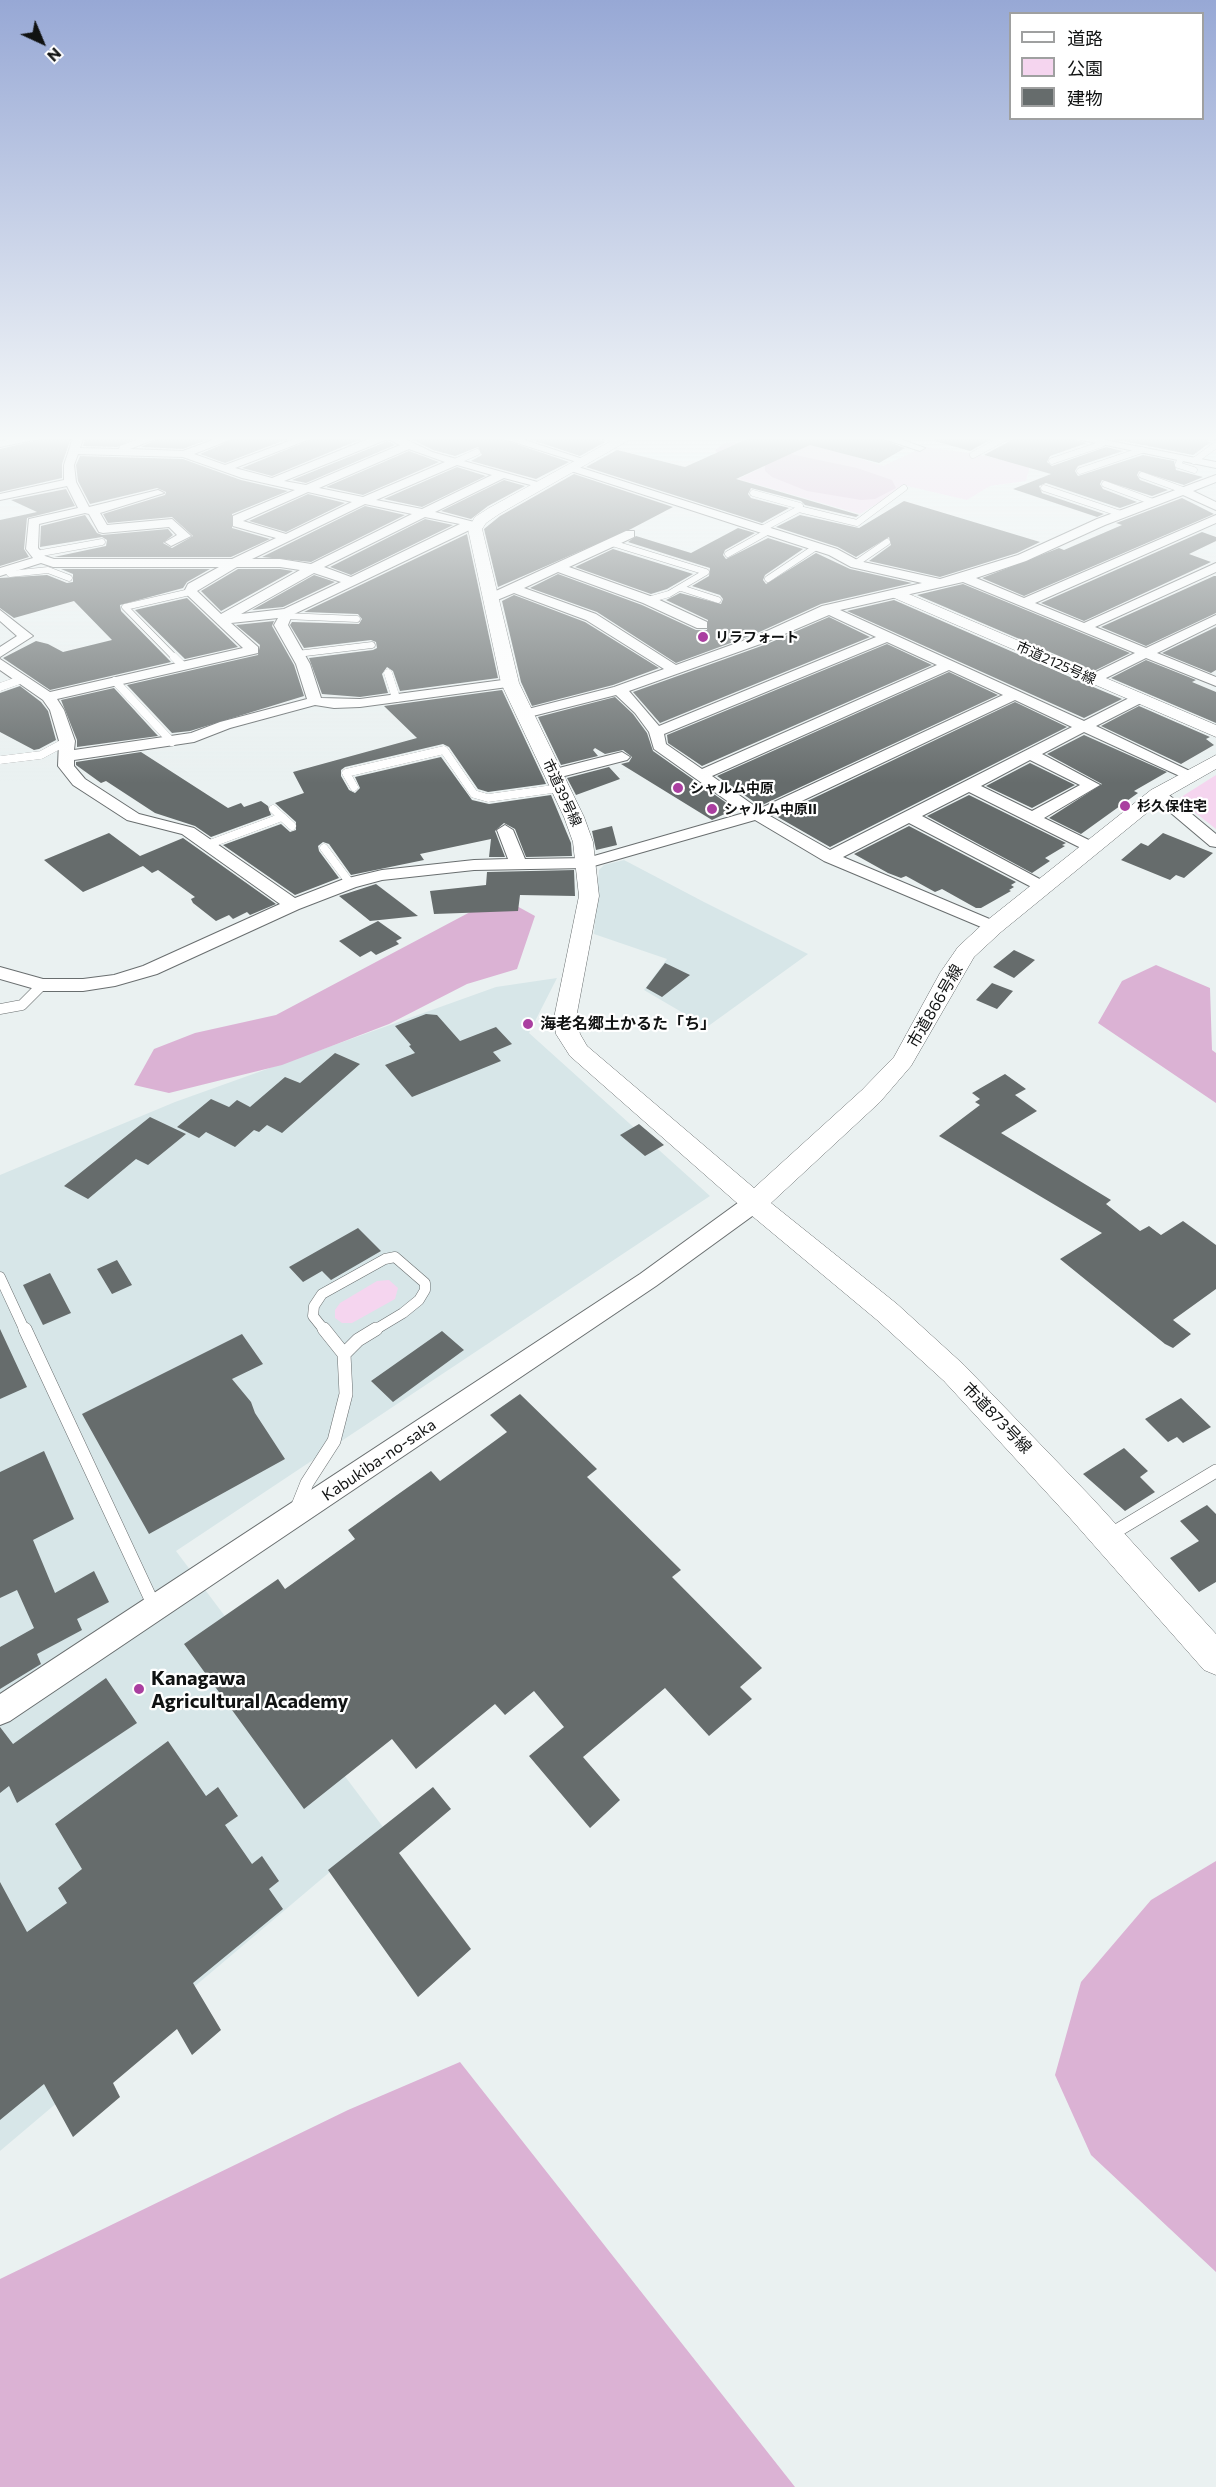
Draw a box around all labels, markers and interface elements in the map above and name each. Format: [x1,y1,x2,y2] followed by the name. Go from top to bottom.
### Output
[12,12,72,72] north arrow
[1009,12,1204,120] legend
[1067,27,1103,49] text: 道路
[44,44,66,66] text: N
[1067,57,1103,79] text: 公園
[1067,87,1103,109] text: 建物
[715,629,799,645] place label: リラフォート
[696,630,710,644] marker: リラフォート
[1014,638,1098,688] street label: 市道2125号線
[539,757,585,829] street label: 市道39号線
[690,780,774,796] place label: シャルム中原
[671,781,685,795] marker: シャルム中原
[1137,798,1207,814] place label: 杉久保住宅
[1118,799,1132,813] marker: 杉久保住宅
[724,801,817,817] place label: シャルム中原II
[705,802,719,816] marker: シャルム中原II
[903,961,967,1051] street label: 市道866号線
[540,1014,716,1034] place label: 海老名郷土かるた「ち」
[521,1017,535,1031] marker: 海老名郷土かるた「ち」
[958,1379,1036,1457] street label: 市道873号線
[318,1415,440,1505] street label: Kabukiba-no-saka
[151,1666,348,1713] place label: Kanagawa Agricultural Academy
[132,1682,146,1696] marker: Kanagawa Agricultural Academy

